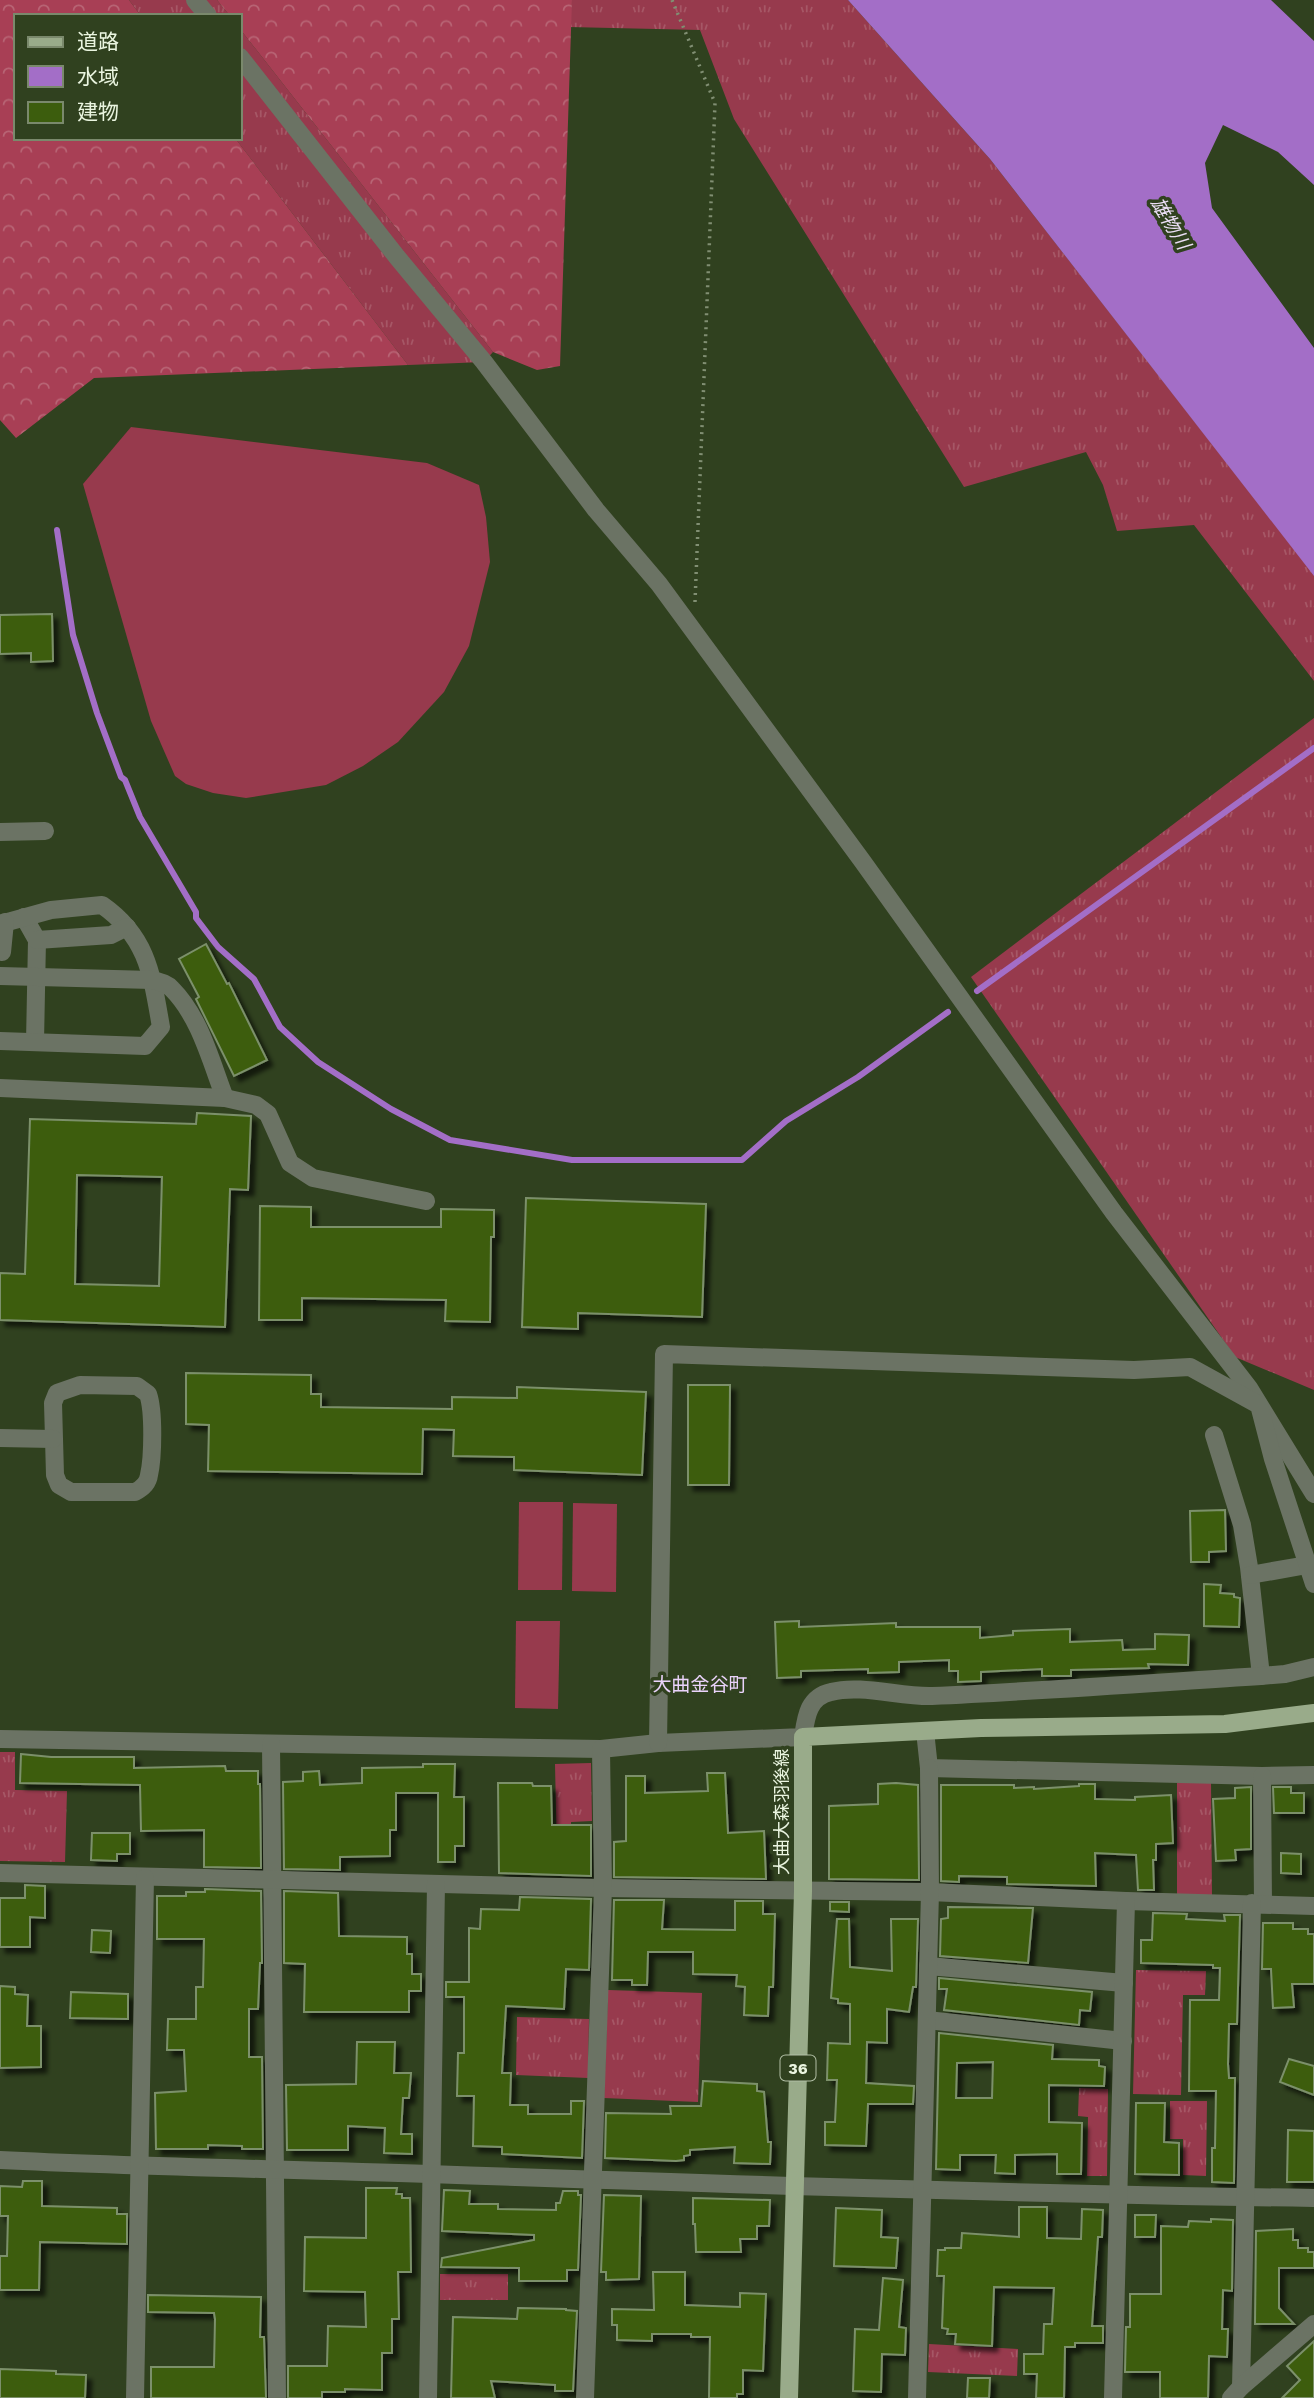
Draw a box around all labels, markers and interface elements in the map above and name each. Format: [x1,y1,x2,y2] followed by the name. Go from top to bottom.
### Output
[14,14,242,140] legend
[77,29,119,54] text: 道路
[77,64,119,89] text: 水域
[77,99,119,124] text: 建物
[1146,193,1196,255] water label: 雄物川
[652,1673,748,1696] district label: 大曲金谷町
[771,1749,792,1875] street label: 大曲大森羽後線
[780,2056,816,2080] road number: 36

